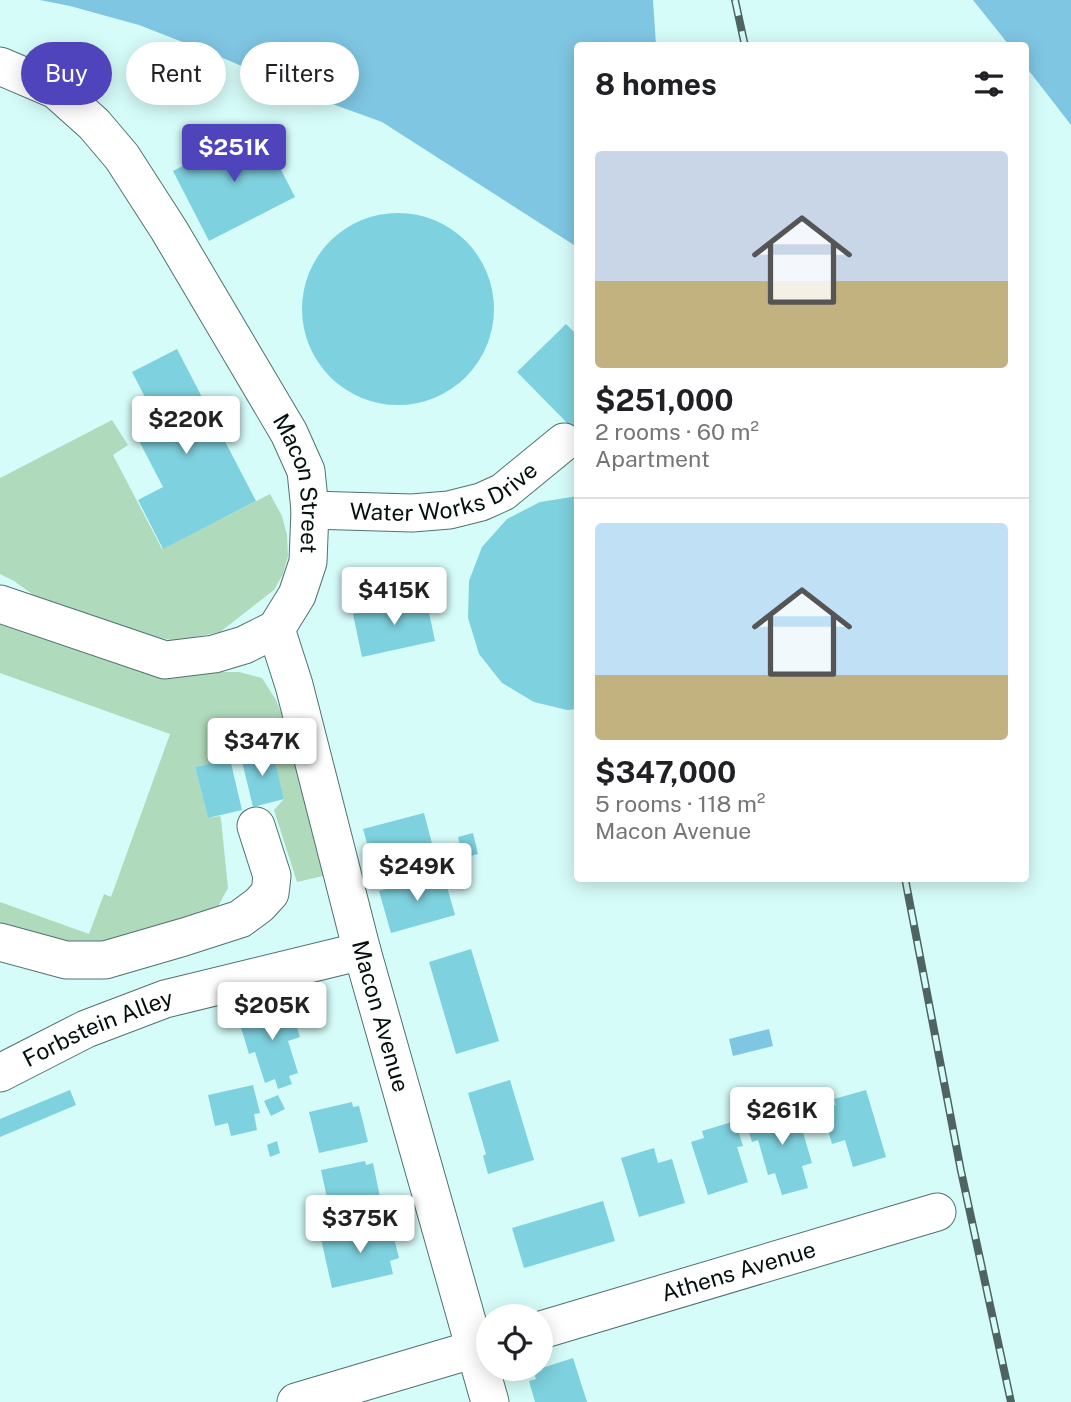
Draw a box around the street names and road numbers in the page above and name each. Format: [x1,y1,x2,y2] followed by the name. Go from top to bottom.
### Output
[268,409,324,554] street label: Macon Street
[349,456,542,526] street label: Water Works Drive
[347,937,415,1095] street label: Macon Avenue
[18,984,175,1072] street label: Forbstein Alley
[658,1235,819,1306] street label: Athens Avenue

